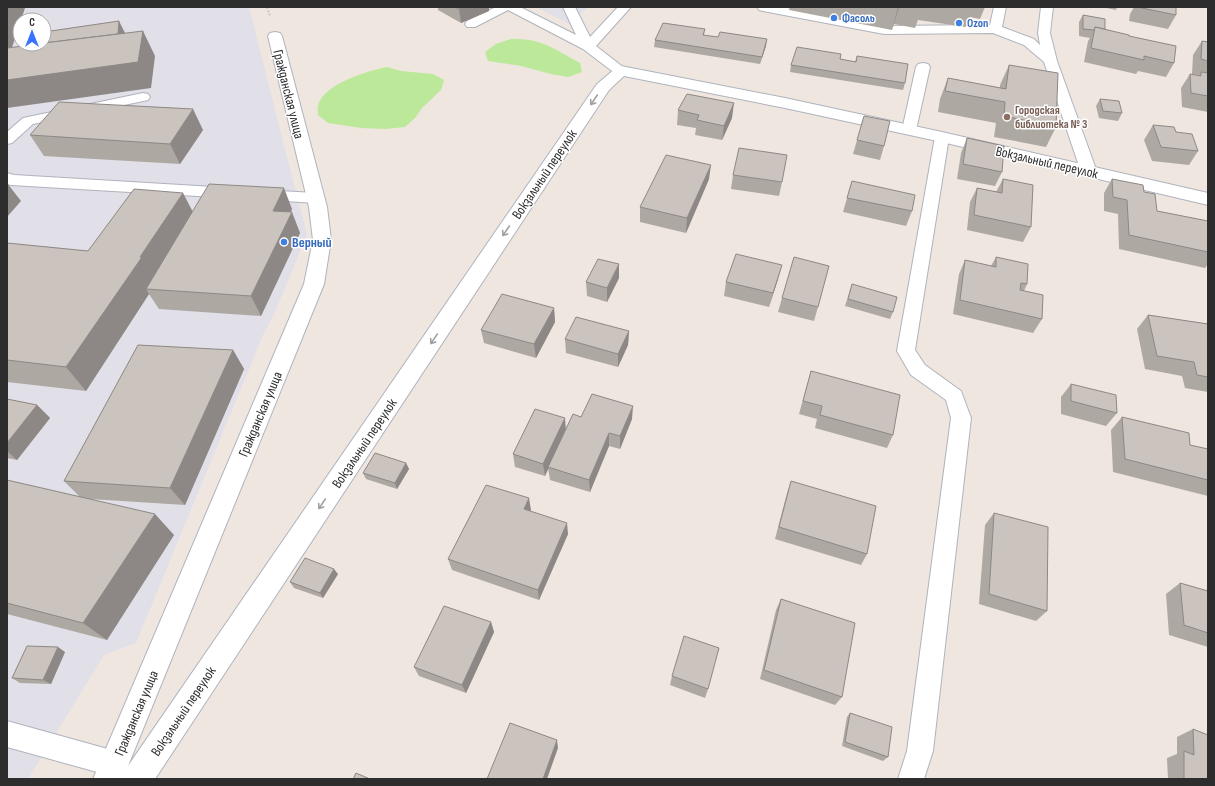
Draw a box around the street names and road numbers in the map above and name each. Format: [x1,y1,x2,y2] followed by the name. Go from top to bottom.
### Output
[269,48,308,140] street label: Гражданская улица
[508,126,581,222] street label: Вокзальный переулок
[994,142,1100,183] street label: Вокзальный переулок
[235,369,286,459] street label: Гражданская улица
[328,395,401,491] street label: Вокзальный переулок
[147,663,220,759] street label: Вокзальный переулок
[111,668,162,758] street label: Гражданская улица

